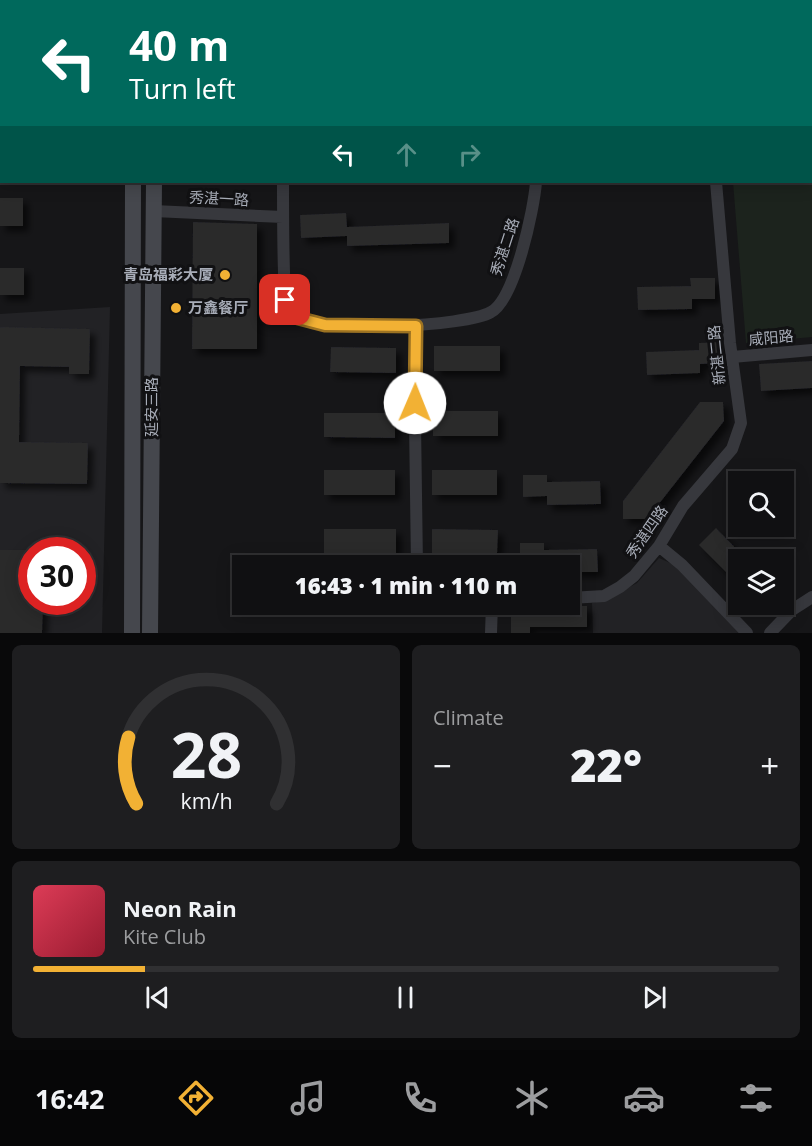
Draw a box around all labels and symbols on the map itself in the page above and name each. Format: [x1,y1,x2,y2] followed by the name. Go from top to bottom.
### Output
[189,186,250,210] street label: 秀湛一路
[485,215,523,278] street label: 秀湛二路
[123,264,213,284] place label: 青岛福彩大厦
[218,268,232,282] marker: 青岛福彩大厦
[259,274,310,325] pin
[188,297,248,317] place label: 万鑫餐厅
[169,301,183,315] marker: 万鑫餐厅
[703,324,729,386] street label: 新湛二路
[748,325,794,349] street label: 咸阳路
[383,371,447,435] position arrow
[141,377,161,437] street label: 延安三路
[621,501,672,562] street label: 秀湛四路
[18,537,96,615] speed limit sign: 30

